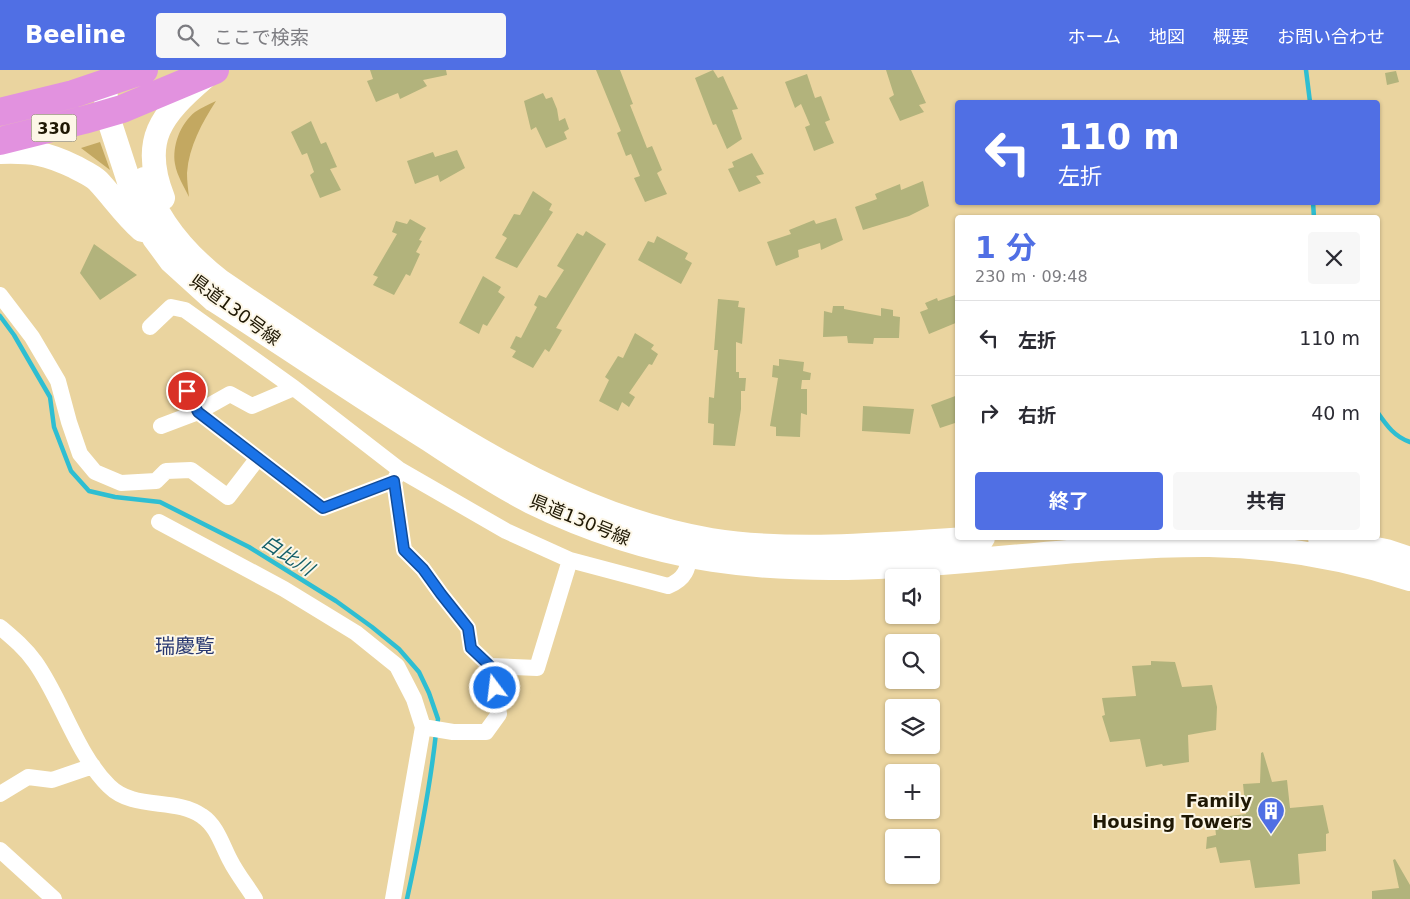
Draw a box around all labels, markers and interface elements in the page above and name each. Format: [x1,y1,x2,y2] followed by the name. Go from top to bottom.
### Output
[156,13,506,58] search box
[25,21,126,49] text: Beeline
[174,21,202,49] icon: search
[214,26,309,48] text: ここで検索
[1068,26,1121,47] text: ホーム
[1149,26,1185,47] text: 地図
[1213,26,1249,47] text: 概要
[1277,26,1385,47] text: お問い合わせ
[32,114,76,142] road number: 330
[1058,117,1180,157] text: 110 m
[975,120,1040,185] icon: left
[1058,164,1102,189] text: 左折
[975,230,1036,265] text: 1 分
[1308,232,1360,284] button: close
[975,267,1088,286] text: 230 m · 09:48
[186,270,284,349] street label: 県道130号線
[975,324,1003,352] icon: left
[1299,327,1360,349] text: 110 m
[1018,329,1056,351] text: 左折
[166,370,208,412] pin
[173,377,201,405] icon: arrive
[975,399,1003,427] icon: right
[1311,402,1360,424] text: 40 m
[1018,404,1056,426] text: 右折
[975,472,1163,530] button: 終了
[1173,472,1360,530] button: 共有
[527,490,633,549] street label: 県道130号線
[258,530,320,581] water label: 白比川
[885,569,940,884] map controls
[885,569,940,624] button: sound
[155,634,215,658] district label: 瑞慶覧
[885,634,940,689] button: search
[468,661,520,713] position arrow
[885,699,940,754] button: layers
[885,764,940,819] button: +
[1092,790,1252,832] place label: Family Housing Towers
[1256,796,1286,835] building icon: Family Housing Towers
[885,829,940,884] button: −

